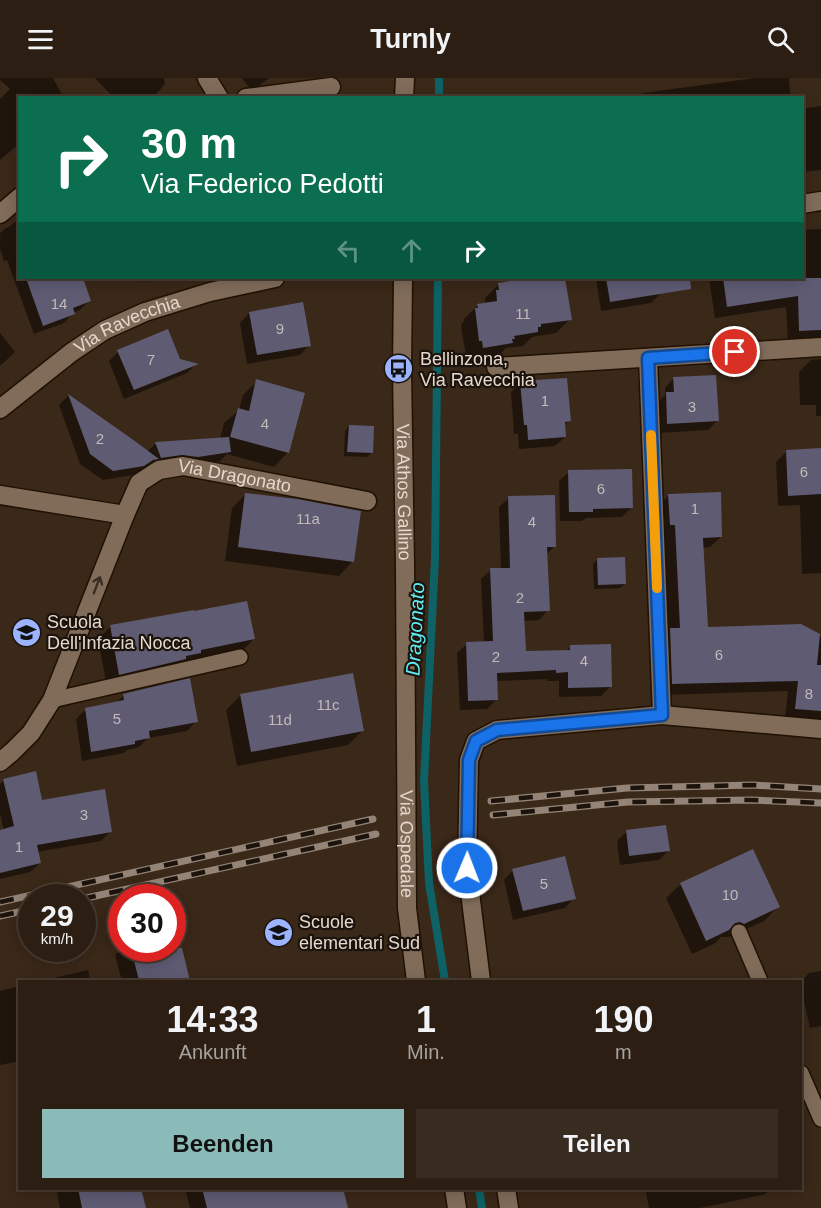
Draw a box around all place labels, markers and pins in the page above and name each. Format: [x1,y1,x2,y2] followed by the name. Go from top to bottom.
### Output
[709,326,760,377] pin
[420,349,536,390] place label: Bellinzona, Via Ravecchia
[383,353,415,385] bus stop icon: Bellinzona, Via Ravecchia
[47,612,191,653] place label: Scuola Dell'Infazia Nocca
[10,616,42,648] school or university icon: Scuola Dell'Infazia Nocca
[299,912,420,953] place label: Scuole elementari Sud
[262,916,294,948] school or university icon: Scuole elementari Sud

